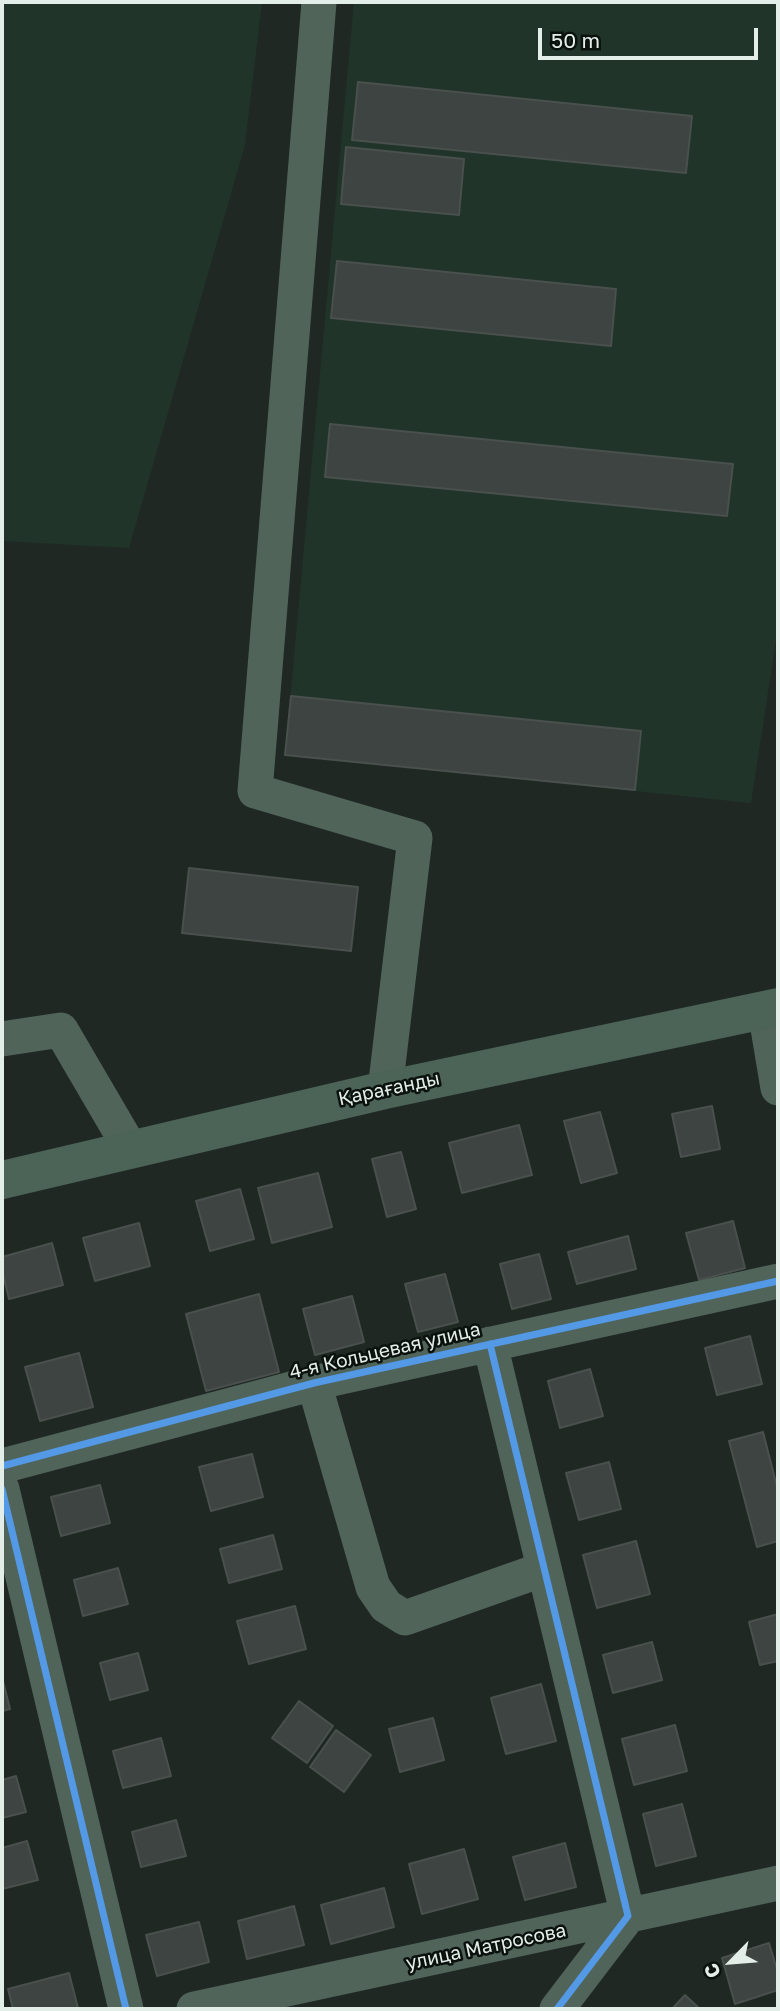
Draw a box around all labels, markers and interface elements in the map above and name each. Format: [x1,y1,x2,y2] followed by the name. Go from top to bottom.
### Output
[542,14,762,58] scale bar
[551,27,600,53] text: 50 m
[336,1067,442,1111] street label: Қарағанды
[287,1318,483,1384] street label: 4-я Кольцевая улица
[404,1919,568,1975] street label: улица Матросова
[696,1927,766,1997] north arrow
[698,1960,725,1982] text: С

